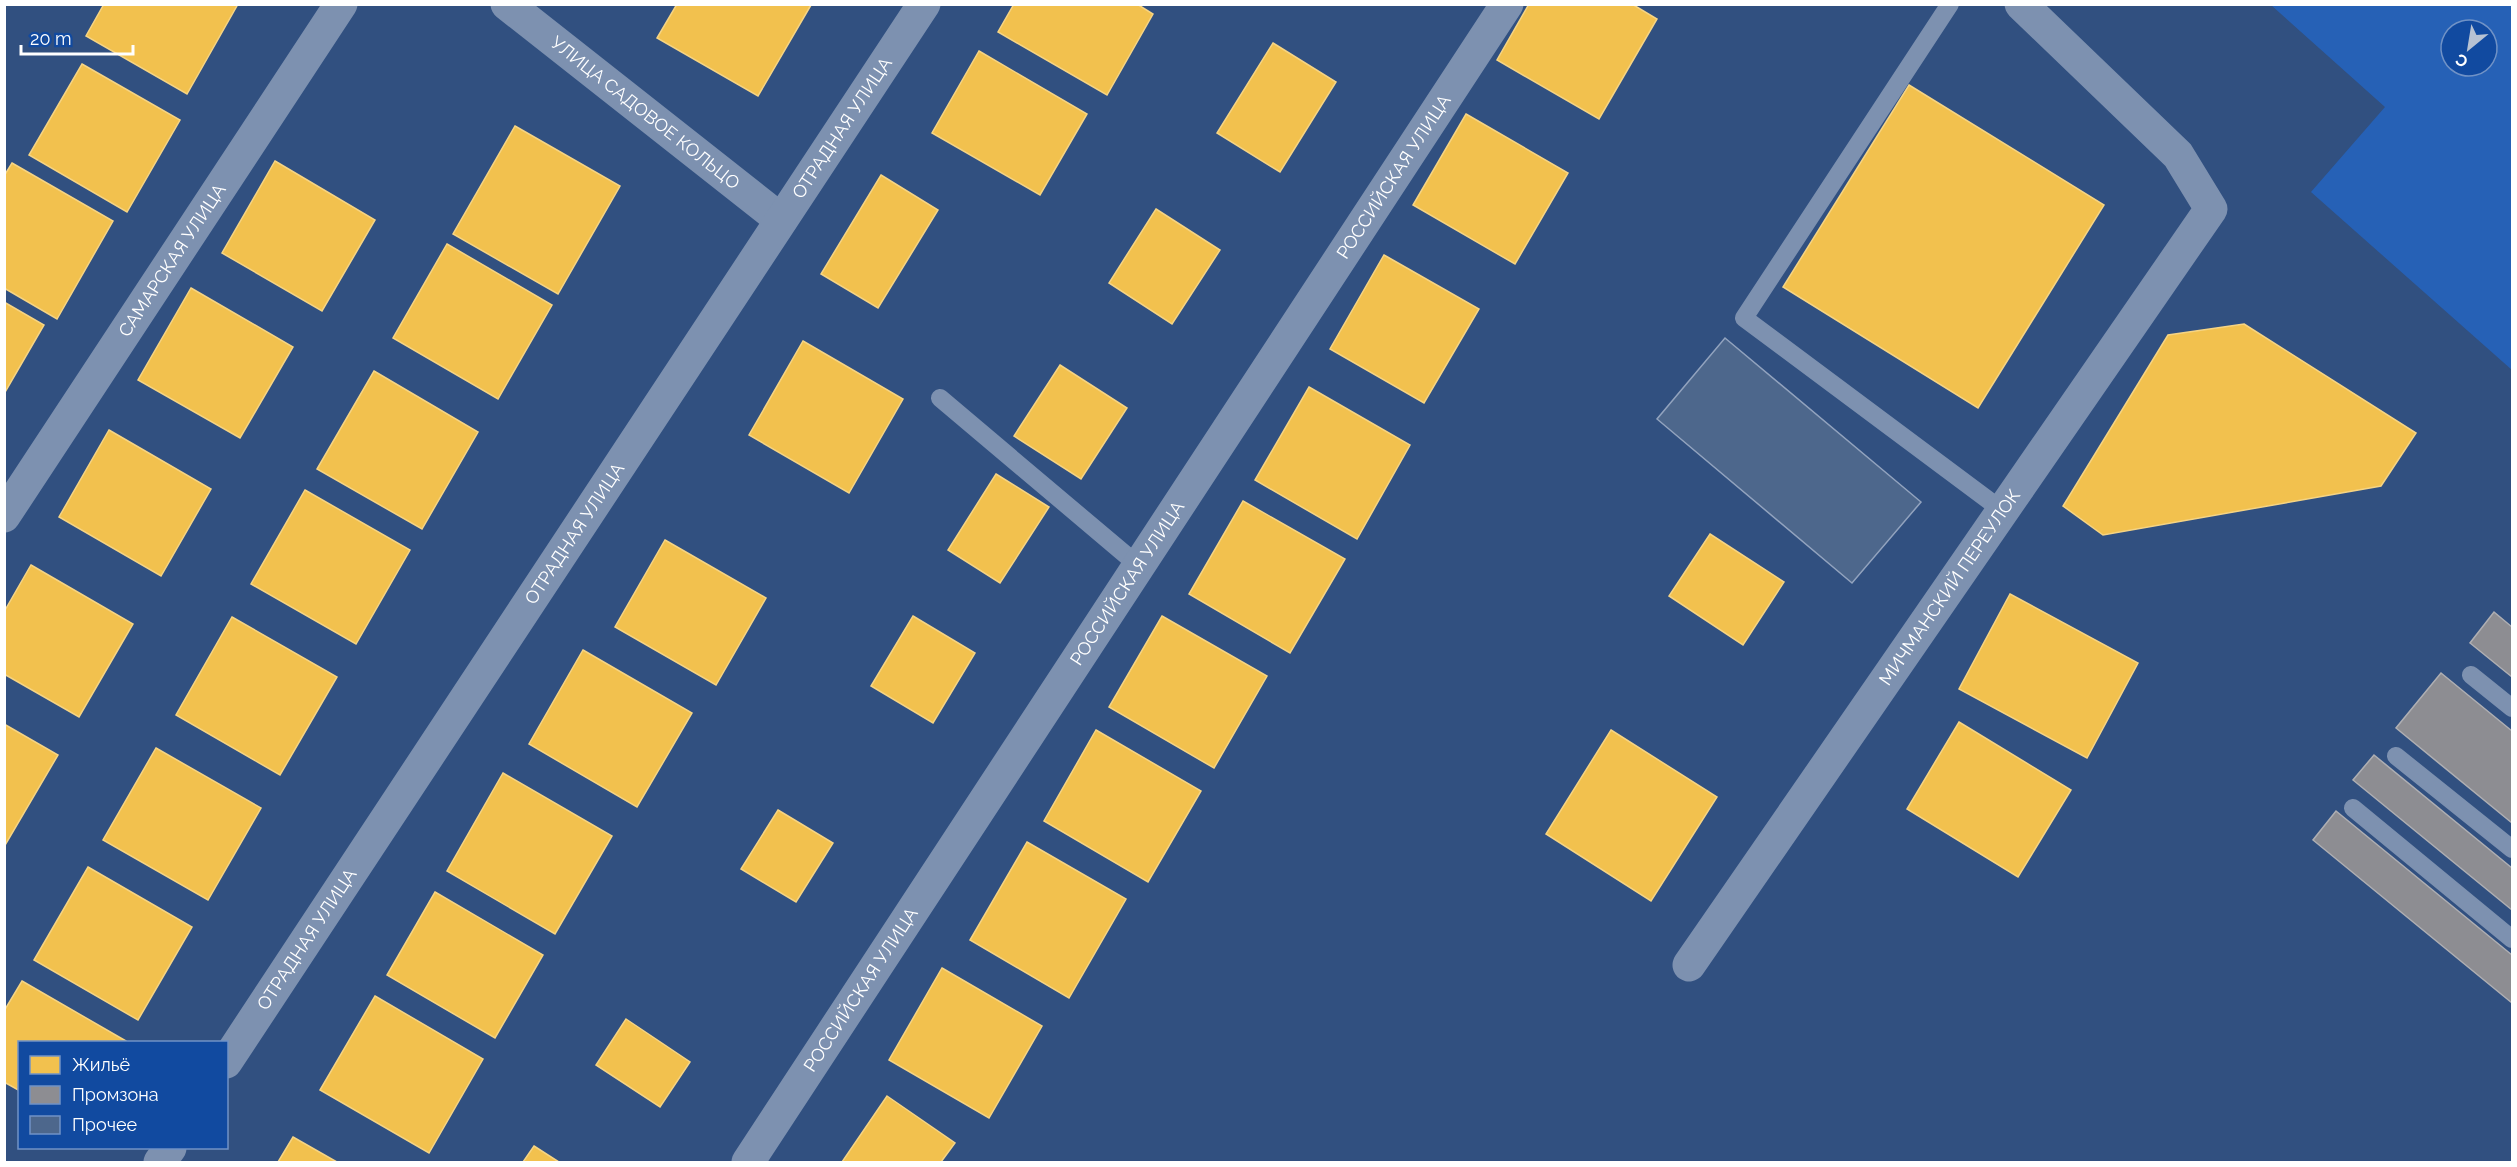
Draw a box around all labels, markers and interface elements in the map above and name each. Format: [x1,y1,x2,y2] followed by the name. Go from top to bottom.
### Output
[21,18,134,56] scale bar
[2439,18,2499,78] north arrow
[30,28,72,49] text: 20 m
[547,32,744,193] street label: УЛИЦА САДОВОЕ КОЛЬЦО
[2452,50,2471,72] text: С
[788,53,896,202] street label: ОТРАДНАЯ УЛИЦА
[1332,90,1455,263] street label: РОССИЙСКАЯ УЛИЦА
[114,180,230,341] street label: САМАРСКАЯ УЛИЦА
[520,459,628,608] street label: ОТРАДНАЯ УЛИЦА
[1874,485,2024,689] street label: МИЧМАНСКИЙ ПЕРЕУЛОК
[1066,497,1188,669] street label: РОССИЙСКАЯ УЛИЦА
[252,864,361,1014] street label: ОТРАДНАЯ УЛИЦА
[799,903,922,1075] street label: РОССИЙСКАЯ УЛИЦА
[18,1041,228,1149] legend
[72,1054,130,1075] text: Жильё
[72,1084,159,1105] text: Промзона
[72,1114,138,1135] text: Прочее

